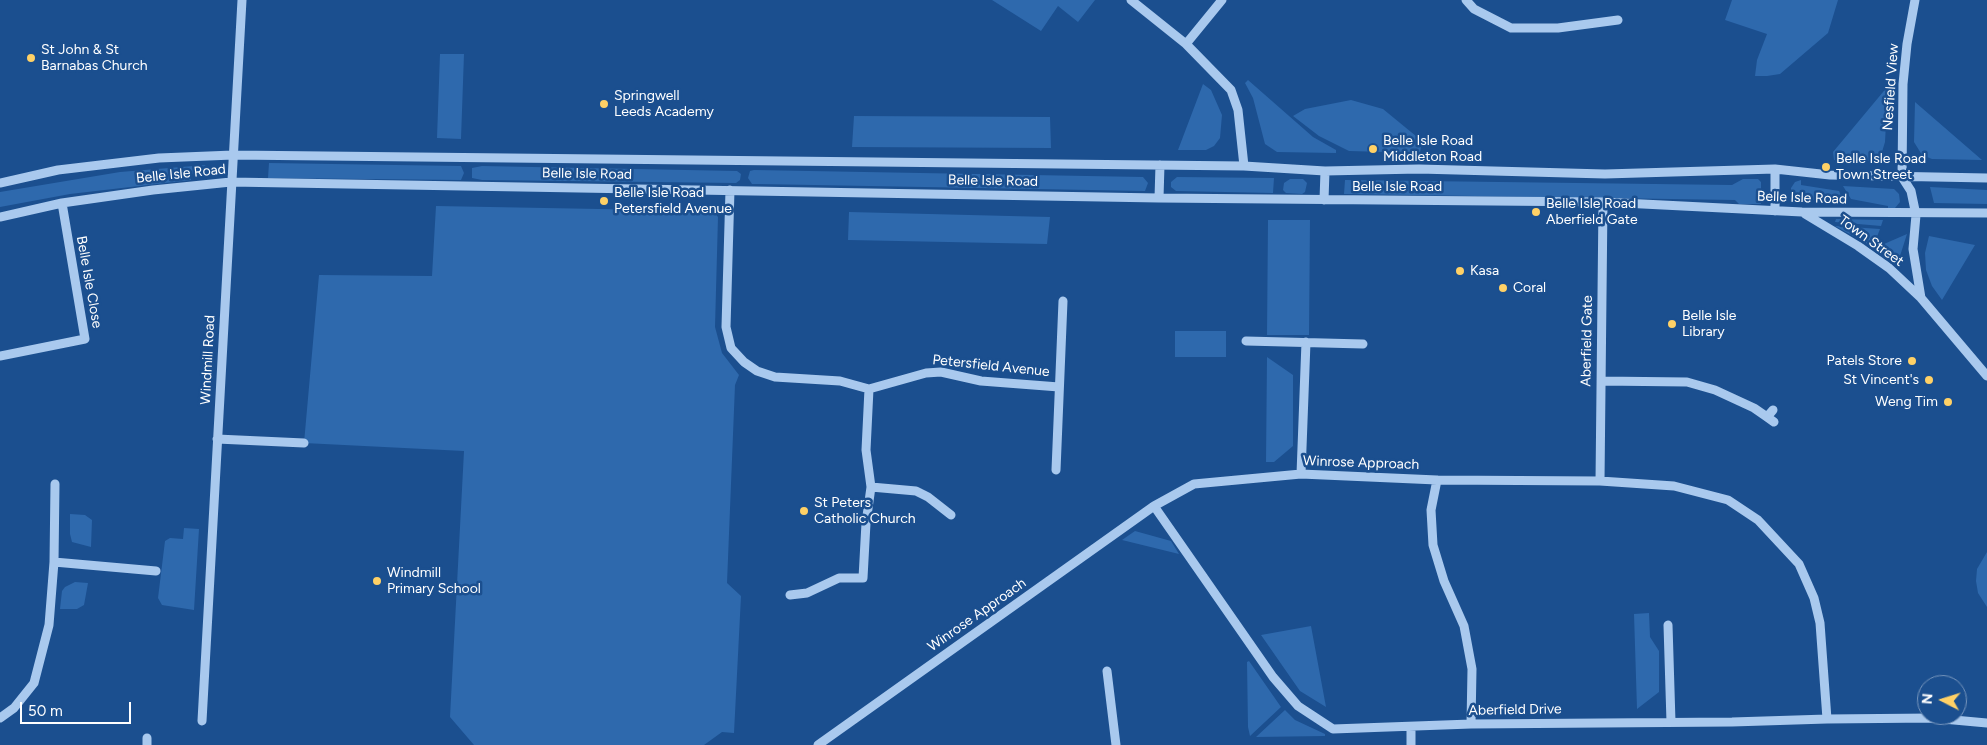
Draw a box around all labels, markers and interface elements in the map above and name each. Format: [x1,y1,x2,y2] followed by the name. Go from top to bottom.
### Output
[41,42,148,74] place label: St John & St Barnabas Church
[1880,43,1902,131] street label: Nesfield View
[25,52,37,64] marker: St John & St Barnabas Church
[614,88,714,120] place label: Springwell Leeds Academy
[598,98,610,110] marker: Springwell Leeds Academy
[1383,133,1482,166] place label: Belle Isle Road Middleton Road
[1367,143,1379,155] marker: Belle Isle Road Middleton Road
[1836,151,1926,184] place label: Belle Isle Road Town Street
[135,161,227,187] street label: Belle Isle Road
[1820,161,1832,173] marker: Belle Isle Road Town Street
[542,165,632,183] street label: Belle Isle Road
[948,172,1038,190] street label: Belle Isle Road
[1352,179,1442,195] street label: Belle Isle Road
[614,185,732,218] place label: Belle Isle Road Petersfield Avenue
[1757,188,1847,208] street label: Belle Isle Road
[598,195,610,207] marker: Belle Isle Road Petersfield Avenue
[1546,196,1638,228] place label: Belle Isle Road Aberfield Gate
[1530,206,1542,218] marker: Belle Isle Road Aberfield Gate
[1835,212,1907,270] street label: Town Street
[73,235,105,329] street label: Belle Isle Close
[1470,263,1499,279] place label: Kasa
[1454,265,1466,277] marker: Kasa
[1513,280,1546,296] place label: Coral
[1497,282,1509,294] marker: Coral
[1578,295,1596,387] street label: Aberfield Gate
[1682,308,1737,341] place label: Belle Isle Library
[197,315,219,405] street label: Windmill Road
[1666,318,1678,330] marker: Belle Isle Library
[931,351,1051,381] street label: Petersfield Avenue
[1827,353,1902,369] place label: Patels Store
[1906,355,1918,367] marker: Patels Store
[1843,372,1919,388] place label: St Vincent's
[1923,374,1935,386] marker: St Vincent's
[1875,394,1938,410] place label: Weng Tim
[1942,396,1954,408] marker: Weng Tim
[1303,453,1419,473] street label: Winrose Approach
[814,495,916,528] place label: St Peters Catholic Church
[798,505,810,517] marker: St Peters Catholic Church
[387,565,481,598] place label: Windmill Primary School
[371,575,383,587] marker: Windmill Primary School
[925,575,1029,655] street label: Winrose Approach
[1917,675,1967,725] north arrow
[22,692,134,724] scale bar
[1919,693,1936,705] text: N
[1468,701,1562,719] street label: Aberfield Drive
[28,702,63,720] text: 50 m

